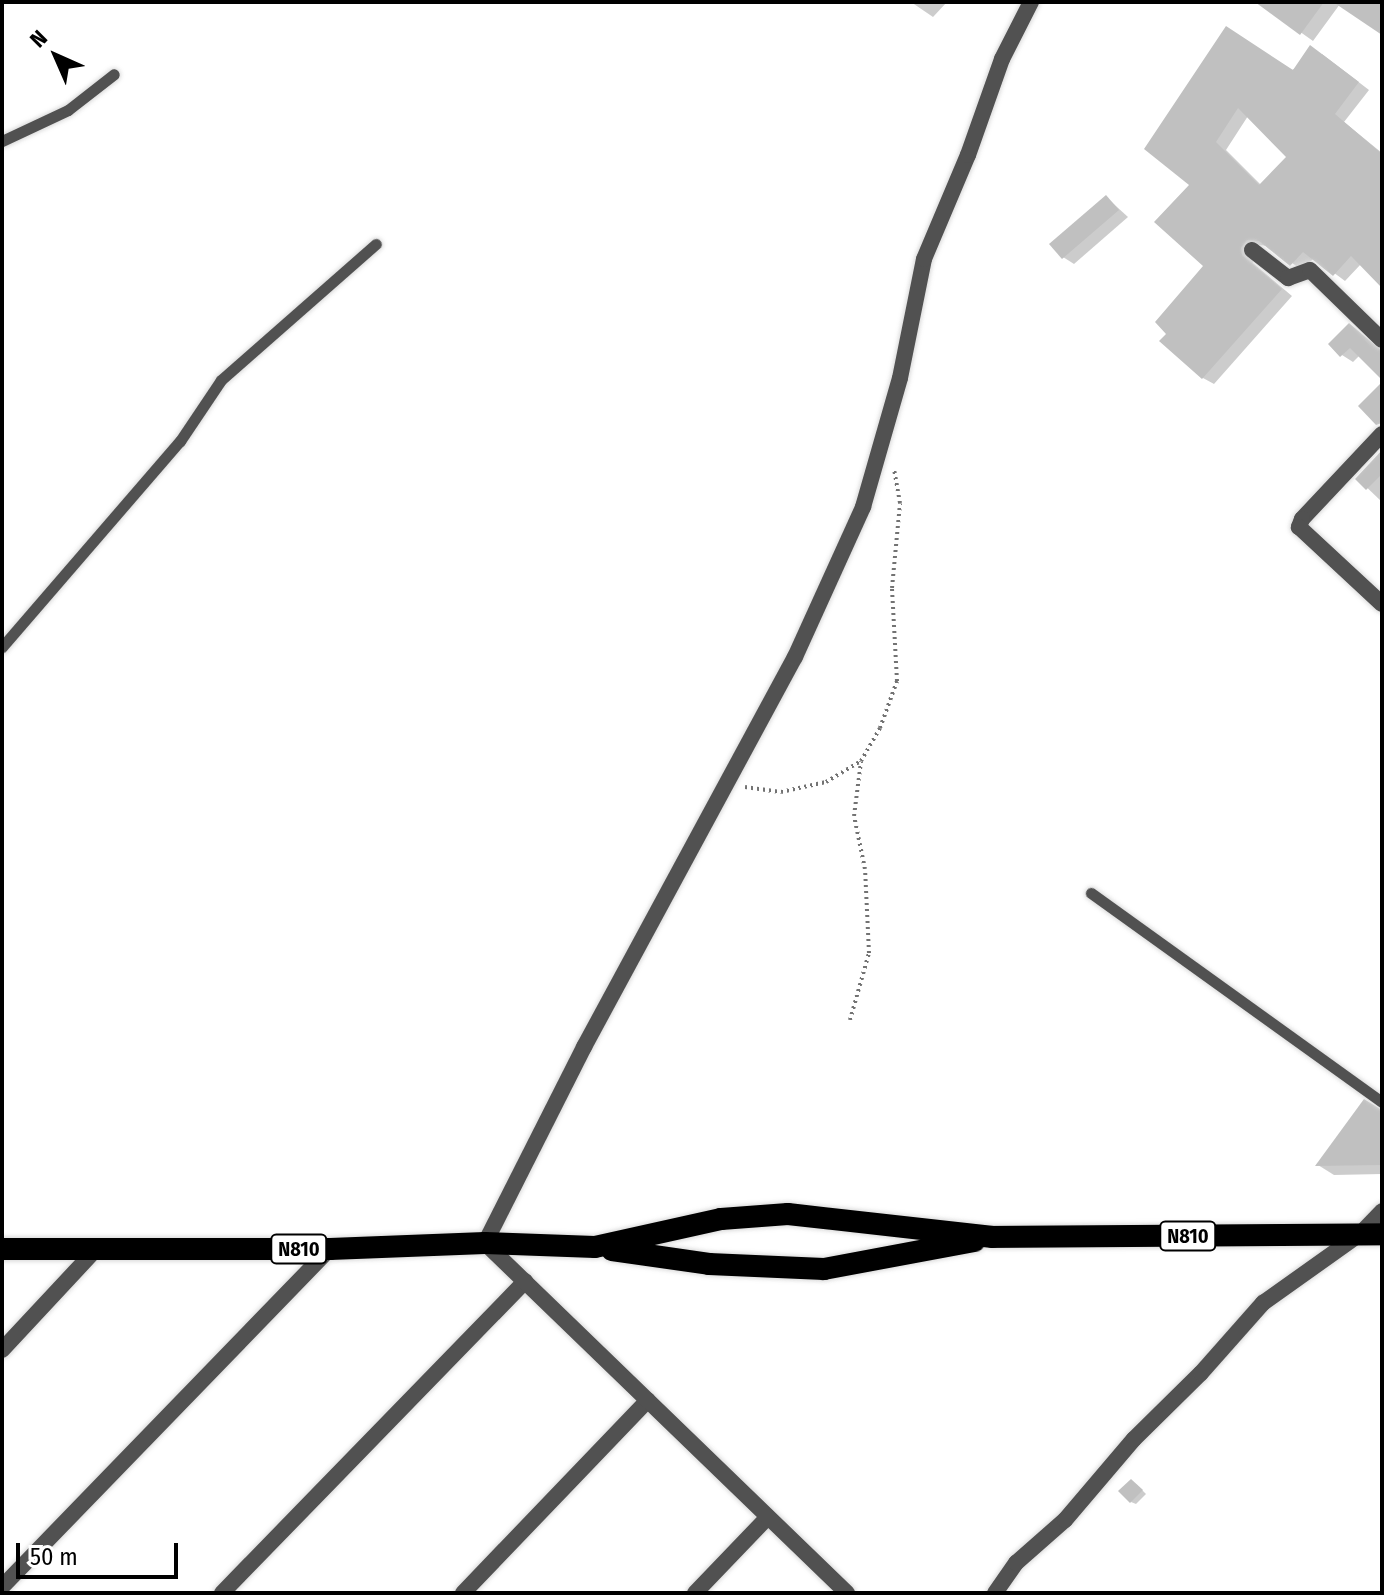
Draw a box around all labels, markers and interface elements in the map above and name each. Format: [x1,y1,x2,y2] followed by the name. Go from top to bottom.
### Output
[16,16,96,96] north arrow
[24,24,53,53] text: N
[1158,1220,1218,1252] road number: N810
[269,1233,329,1265] road number: N810
[20,1527,182,1577] scale bar
[30,1543,78,1571] text: 50 m

